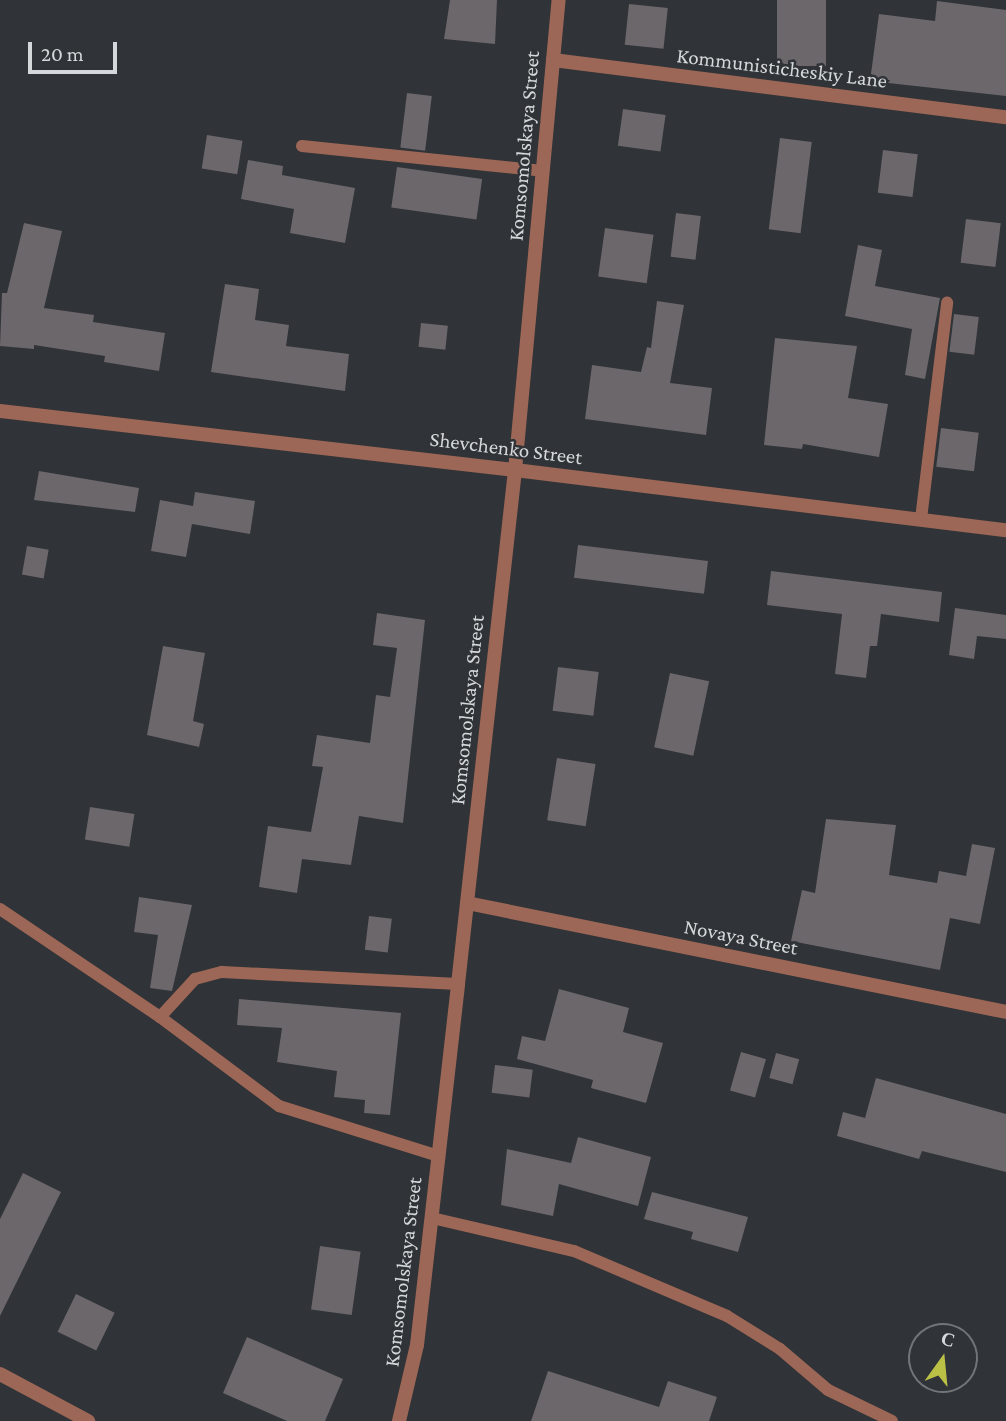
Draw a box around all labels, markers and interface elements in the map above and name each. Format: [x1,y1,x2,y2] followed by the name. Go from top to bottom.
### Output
[32,28,121,72] scale bar
[41,42,84,66] text: 20 m
[675,43,889,93] street label: Kommunisticheskiy Lane
[503,50,545,242] street label: Komsomolskaya Street
[428,426,584,470] street label: Shevchenko Street
[444,614,490,806] street label: Komsomolskaya Street
[682,914,800,960] street label: Novaya Street
[379,1176,427,1368] street label: Komsomolskaya Street
[908,1323,978,1393] north arrow
[939,1327,957,1351] text: С

